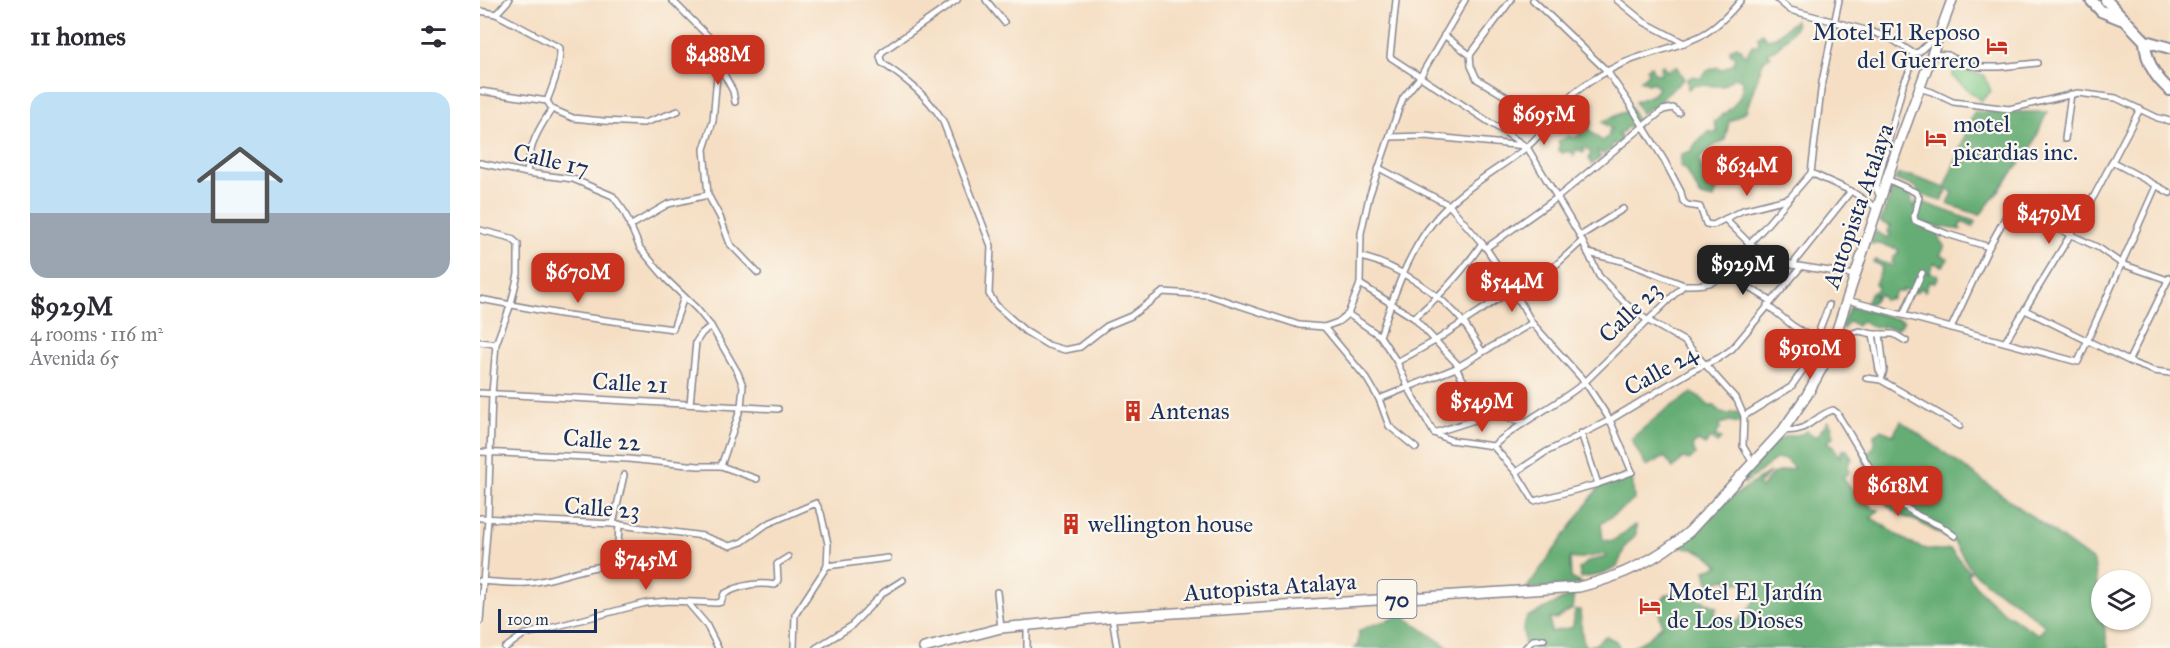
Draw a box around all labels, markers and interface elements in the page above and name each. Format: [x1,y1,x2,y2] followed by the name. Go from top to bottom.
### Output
[1812,17,1980,75] place label: Motel El Reposo del Guerrero
[30,20,126,52] text: 11 homes
[417,20,450,53] icon: filters
[1985,34,2009,58] hotel icon: Motel El Reposo del Guerrero
[676,35,760,86] pin: $488M
[685,42,751,66] text: $488M
[1502,95,1586,146] pin: $695M
[1513,102,1575,126] text: $695M
[1952,109,2078,167] place label: motel picardias inc.
[1815,119,1901,294] street label: Autopista Atalaya
[1924,126,1948,150] hotel icon: motel picardias inc.
[186,131,294,239] icon: home
[510,137,592,183] street label: Calle 17
[1705,146,1789,197] pin: $634M
[1716,153,1778,177] text: $634M
[2007,194,2091,245] pin: $479M
[2017,201,2081,225] text: $479M
[1701,245,1785,296] pin: $929M
[1711,252,1775,276] text: $929M
[536,253,620,304] pin: $670M
[545,260,611,284] text: $670M
[1470,262,1554,313] pin: $544M
[1480,269,1544,293] text: $544M
[1592,275,1668,349] street label: Calle 23
[30,290,113,322] text: $929M
[30,322,163,346] text: 4 rooms · 116 m²
[1768,329,1852,380] pin: $910M
[1779,336,1841,360] text: $910M
[1619,337,1704,402] street label: Calle 24
[30,346,119,370] text: Avenida 65
[591,366,669,400] street label: Calle 21
[1440,382,1524,433] pin: $549M
[1450,389,1514,413] text: $549M
[1149,396,1229,426] place label: Antenas
[1121,399,1145,423] building icon: Antenas
[562,422,642,458] street label: Calle 22
[1856,466,1940,517] pin: $618M
[1867,473,1929,497] text: $618M
[563,490,641,526] street label: Calle 23
[1088,509,1253,539] place label: wellington house
[1059,512,1083,536] building icon: wellington house
[604,540,688,591] pin: $745M
[614,547,678,571] text: $745M
[1182,566,1358,608] street label: Autopista Atalaya
[2091,570,2151,630] map controls
[2091,570,2151,630] button: layers
[1667,577,1823,635] place label: Motel El Jardín de Los Dioses
[1378,580,1416,618] road number: 70
[1638,594,1662,618] hotel icon: Motel El Jardín de Los Dioses
[498,606,597,634] scale bar
[507,610,549,629] text: 100 m

